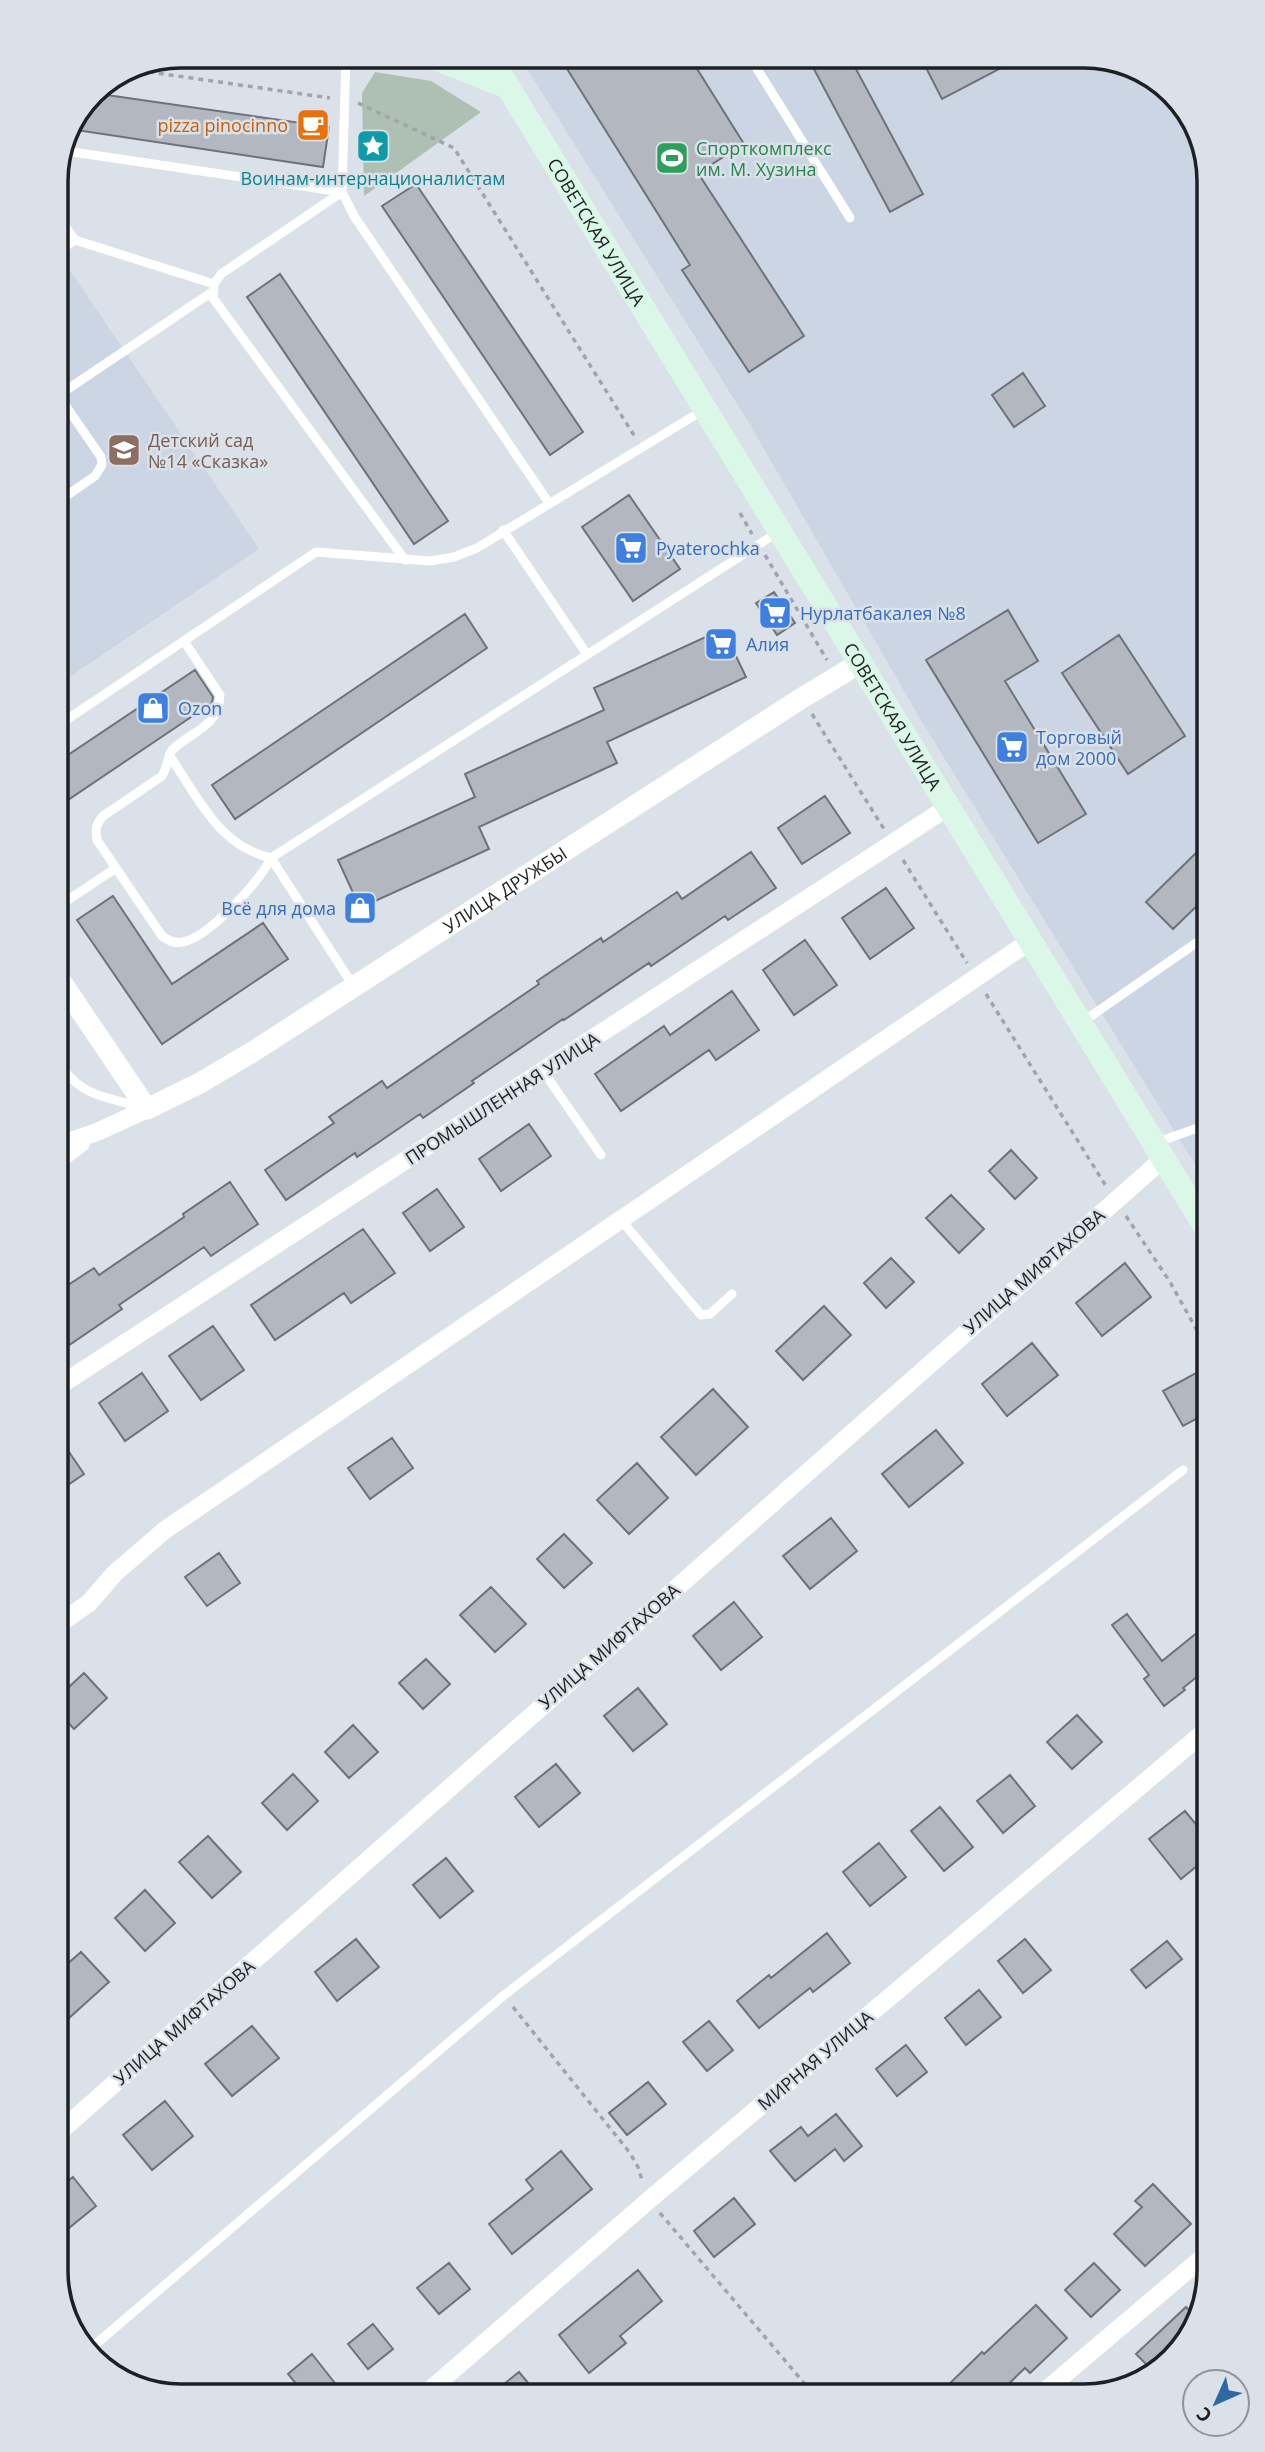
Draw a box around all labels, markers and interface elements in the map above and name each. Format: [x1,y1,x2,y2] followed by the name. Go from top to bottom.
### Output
[294,106,332,144] cafe icon: pizza pinocinno
[157,113,288,137] place label: pizza pinocinno
[354,127,392,165] place icon: Воинам-интернационалистам
[696,136,832,181] place label: Спорткомплекс им. М. Хузина
[653,139,691,177] sports icon: Спорткомплекс им. М. Хузина
[542,153,651,311] street label: СОВЕТСКАЯ УЛИЦА
[240,166,506,190] place label: Воинам-интернационалистам
[148,428,268,473] place label: Детский сад №14 «Сказка»
[105,431,143,469] school or university icon: Детский сад №14 «Сказка»
[612,529,650,567] supermarket icon: Pyaterochka
[656,536,760,560] place label: Pyaterochka
[756,594,794,632] supermarket icon: Нурлатбакалея №8
[800,601,966,625] place label: Нурлатбакалея №8
[702,625,740,663] supermarket icon: Алия
[746,632,789,656] place label: Алия
[839,638,948,795] street label: СОВЕТСКАЯ УЛИЦА
[134,689,172,727] shop icon: Ozon
[178,696,222,720] place label: Ozon
[1036,725,1122,770] place label: Торговый дом 2000
[993,728,1031,766] supermarket icon: Торговый дом 2000
[438,841,571,938] street label: УЛИЦА ДРУЖБЫ
[341,889,379,927] shop icon: Всё для дома
[221,896,336,920] place label: Всё для дома
[400,1026,604,1170] street label: ПРОМЫШЛЕННАЯ УЛИЦА
[958,1203,1110,1339] street label: УЛИЦА МИФТАХОВА
[533,1578,685,1714] street label: УЛИЦА МИФТАХОВА
[108,1954,260,2090] street label: УЛИЦА МИФТАХОВА
[752,2004,878,2115] street label: МИРНАЯ УЛИЦА
[1181,2368,1251,2438] north arrow
[1191,2402,1217,2428] text: С

